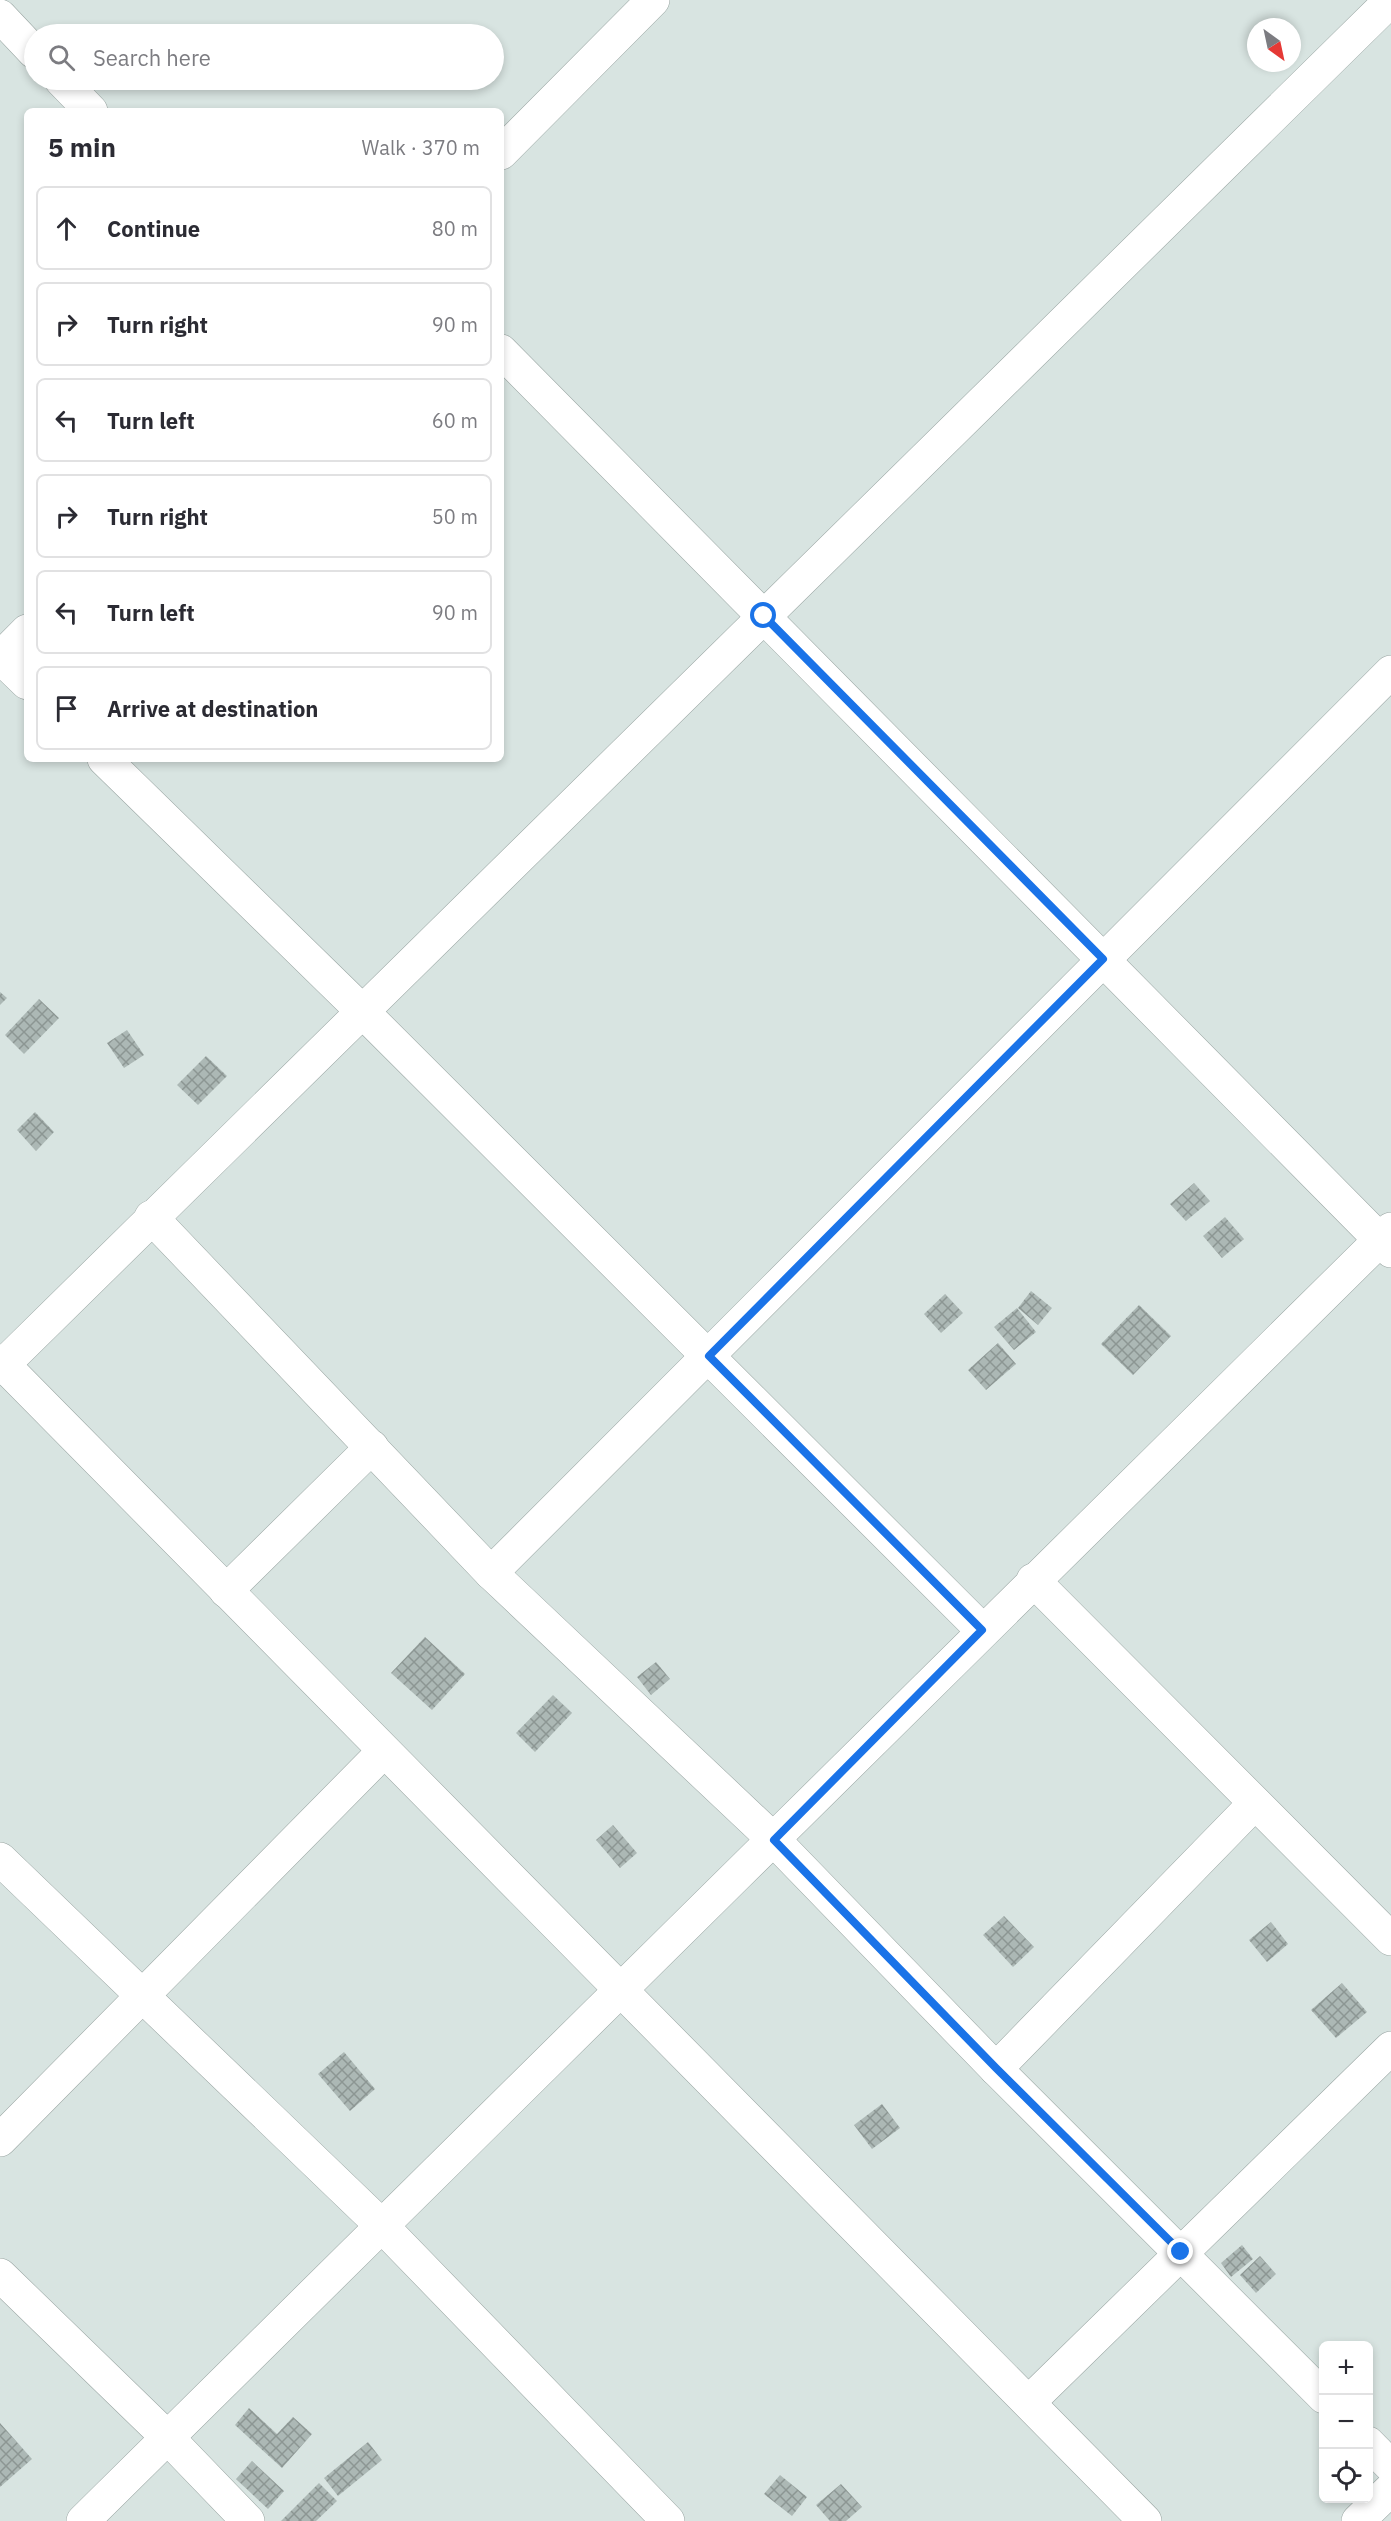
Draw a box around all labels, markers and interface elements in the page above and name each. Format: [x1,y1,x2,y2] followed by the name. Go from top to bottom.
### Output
[1247,18,1301,72] north arrow
[24,24,504,90] search box
[45,41,78,74] icon: search
[93,43,211,72] text: Search here
[48,130,116,164] text: 5 min
[362,134,480,161] text: Walk · 370 m
[50,212,83,245] icon: ahead
[107,214,200,243] text: Continue
[432,215,478,242] text: 80 m
[50,308,83,341] icon: right
[107,310,208,339] text: Turn right
[432,311,478,338] text: 90 m
[50,404,83,437] icon: left
[107,406,195,435] text: Turn left
[432,407,478,434] text: 60 m
[50,500,83,533] icon: right
[107,502,208,531] text: Turn right
[432,503,478,530] text: 50 m
[50,596,83,629] icon: left
[107,598,195,627] text: Turn left
[432,599,478,626] text: 90 m
[750,602,776,628] route start
[50,692,83,725] icon: arrive
[107,694,318,723] text: Arrive at destination
[1167,2238,1193,2264] route end
[1319,2341,1373,2503] map controls
[1319,2341,1373,2395] button: +
[1319,2395,1373,2449] button: −
[1319,2449,1373,2503] button: locate

